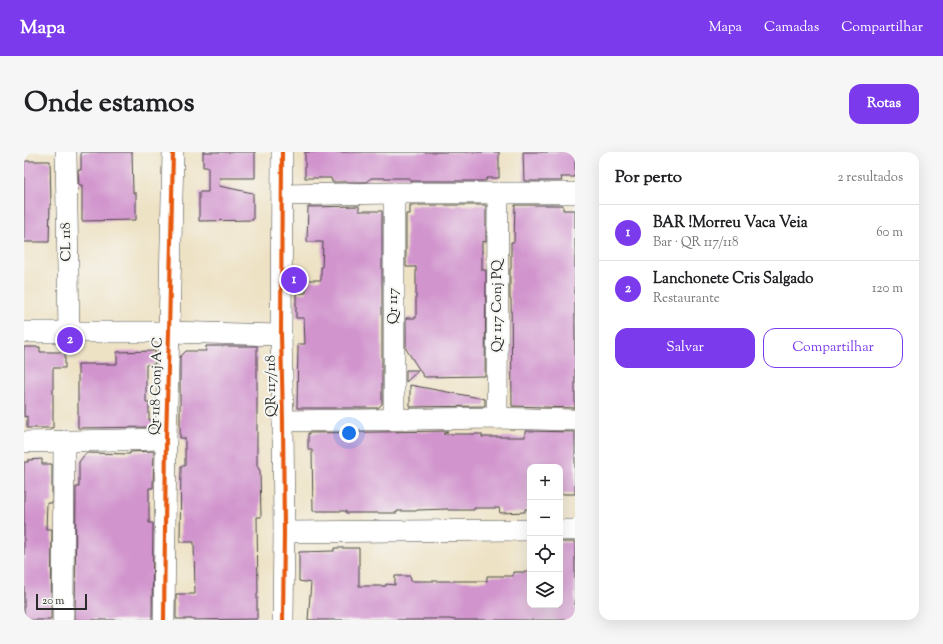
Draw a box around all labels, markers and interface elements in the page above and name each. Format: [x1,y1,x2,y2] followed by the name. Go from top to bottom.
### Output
[20,15,65,42] text: Mapa
[709,18,742,38] text: Mapa
[764,18,819,38] text: Camadas
[841,18,923,38] text: Compartilhar
[24,84,194,124] text: Onde estamos
[849,84,919,124] button: Rotas
[615,166,682,190] text: Por perto
[837,169,903,187] text: 2 resultados
[653,213,808,234] text: BAR !Morreu Vaca Veia
[57,222,77,262] street label: CL 118
[626,224,630,242] text: 1
[876,224,903,242] text: 60 m
[653,234,738,252] text: Bar · QR 117/118
[488,257,508,352] street label: Qr 117 Conj PQ
[281,265,307,295] pin: 1
[653,269,814,290] text: Lanchonete Cris Salgado
[625,280,631,298] text: 2
[872,280,903,298] text: 120 m
[384,288,404,324] street label: Qr 117
[653,290,720,308] text: Restaurante
[57,325,83,355] pin: 2
[615,328,755,368] button: Salvar
[763,328,903,368] button: Compartilhar
[145,336,169,436] street label: Qr 118 Conj A C
[261,355,283,417] street label: QR 117/118
[339,423,359,443] your location
[527,464,563,608] map controls
[527,464,563,500] button: +
[527,500,563,536] button: −
[527,536,563,572] button: locate
[527,572,563,608] button: layers
[36,592,87,611] scale bar
[42,593,64,609] text: 20 m

